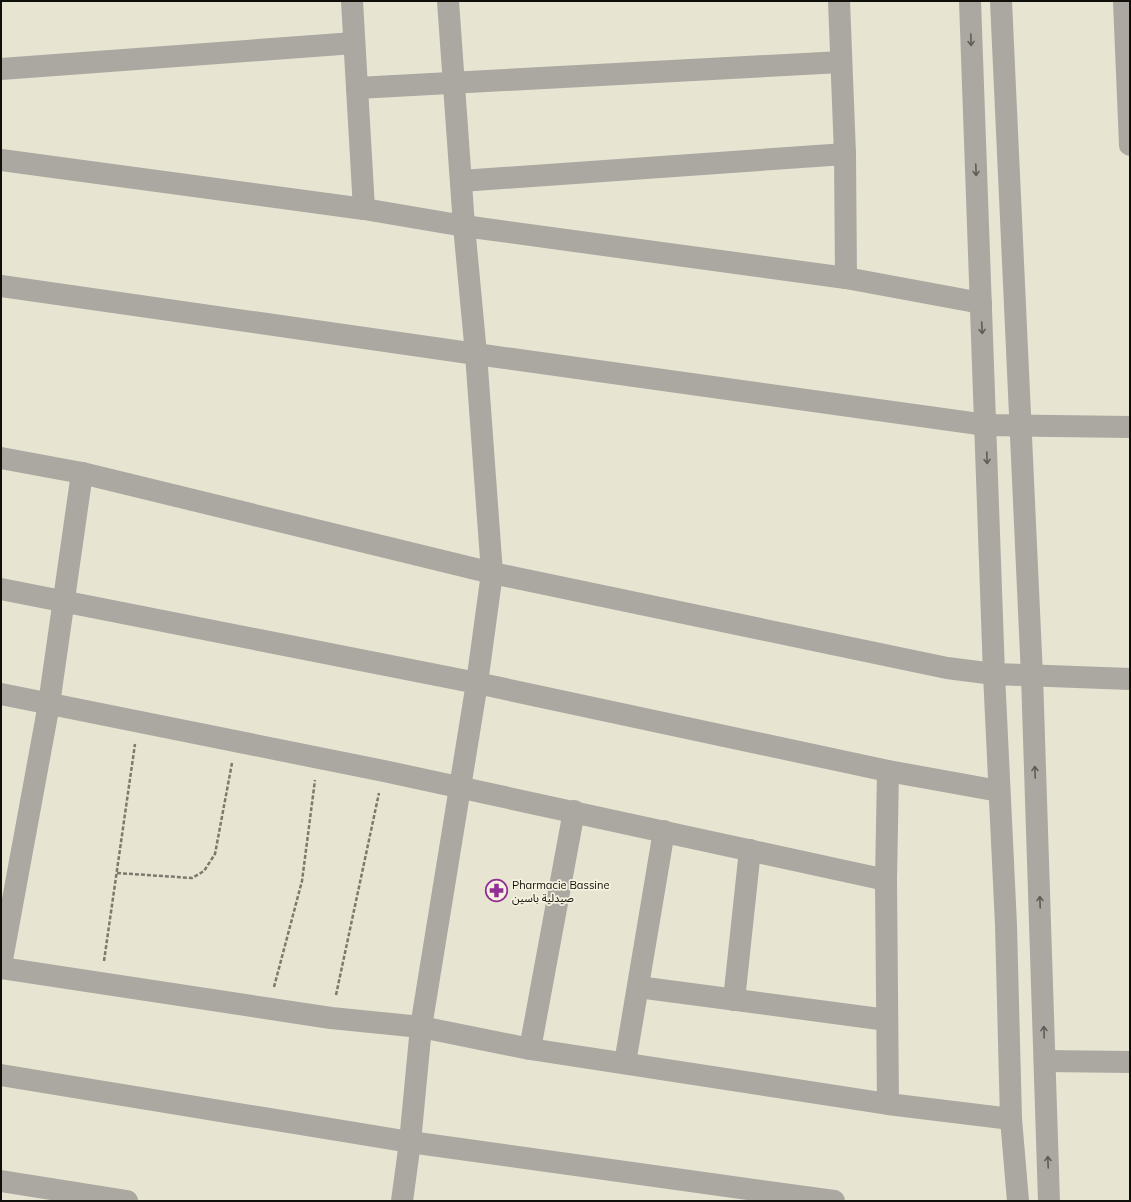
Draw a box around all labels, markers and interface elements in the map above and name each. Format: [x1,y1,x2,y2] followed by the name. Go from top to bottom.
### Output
[967,33,975,46] one-way arrow
[972,163,979,176] one-way arrow
[978,321,985,334] one-way arrow
[983,451,991,464] one-way arrow
[1032,766,1039,779] one-way arrow
[483,878,509,904] pharmacy icon: Pharmacie Bassine صيدلية باسين
[512,878,609,905] place label: Pharmacie Bassine صيدلية باسين
[1036,896,1043,909] one-way arrow
[1040,1026,1048,1039] one-way arrow
[1044,1156,1052,1169] one-way arrow

